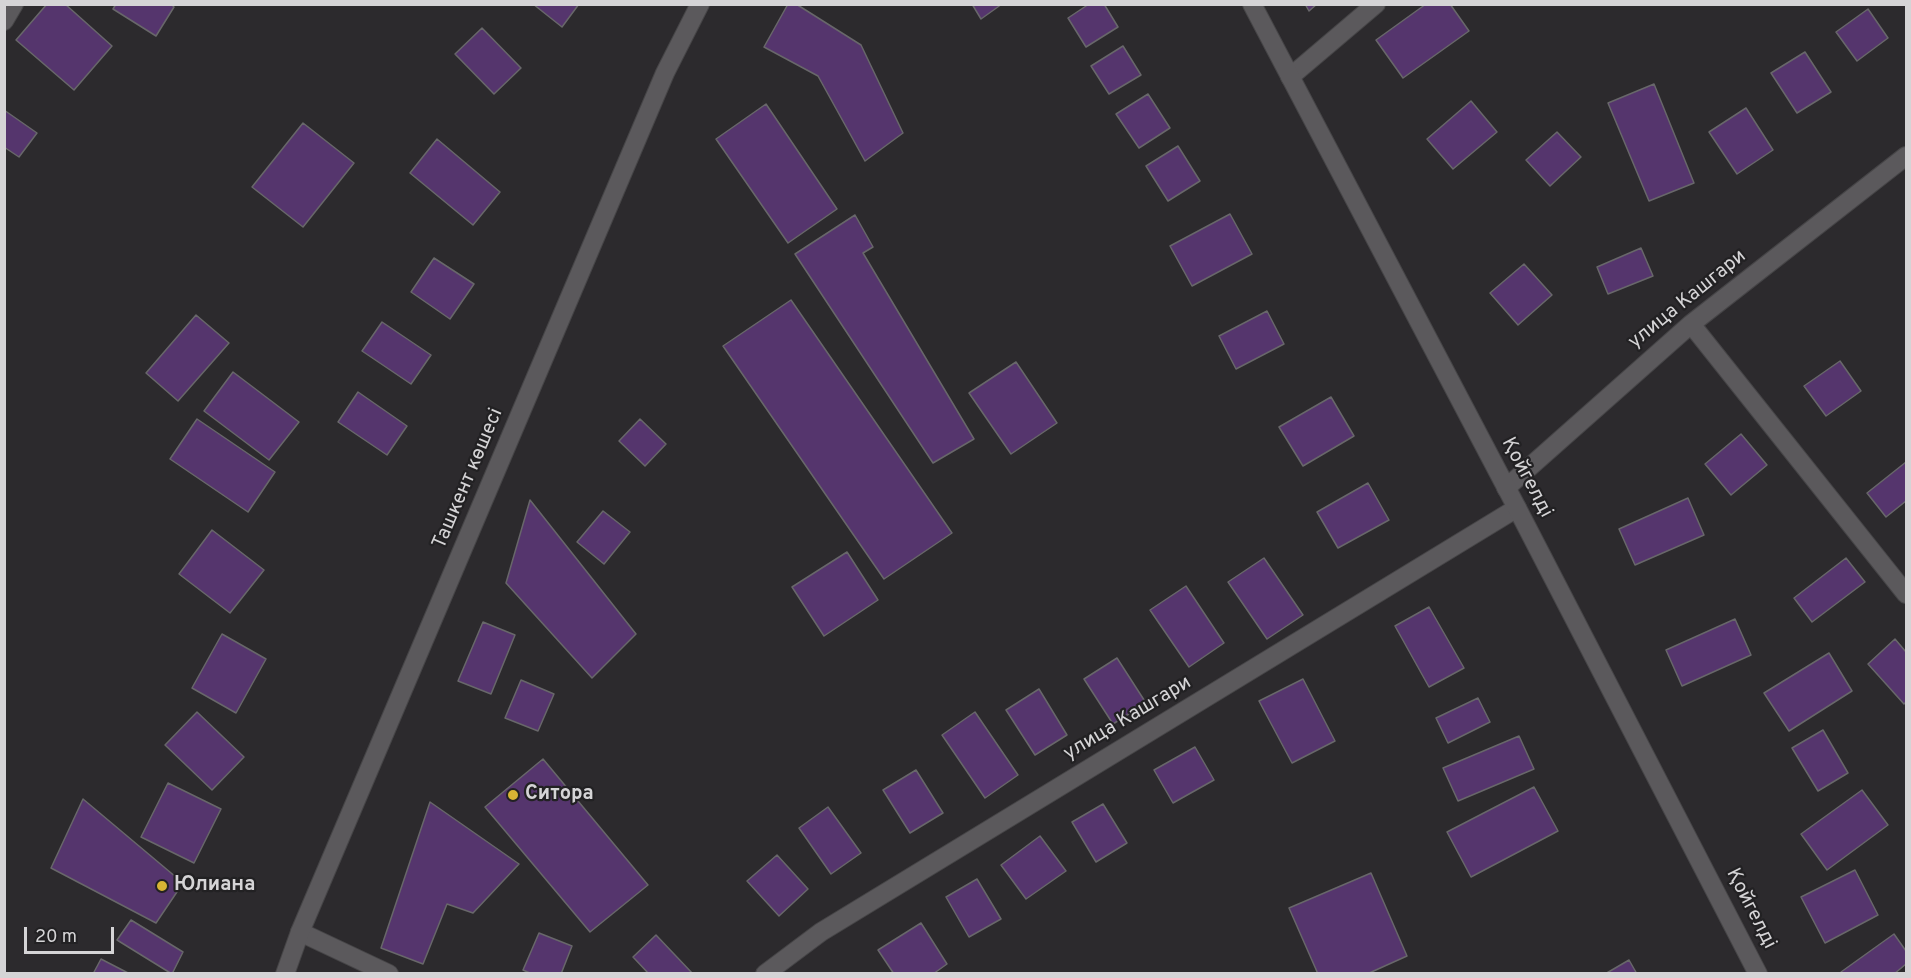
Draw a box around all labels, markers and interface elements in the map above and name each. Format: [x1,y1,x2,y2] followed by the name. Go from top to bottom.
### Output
[1624,245,1752,355] street label: улица Кашгари
[429,405,509,553] street label: Ташкент көшесі
[1495,434,1557,522] street label: Қойгелді
[1060,671,1196,767] street label: улица Кашгари
[525,783,594,807] place label: Ситора
[506,788,520,802] marker: Ситора
[1720,865,1780,953] street label: Қойгелді
[174,874,255,898] place label: Юлиана
[155,879,169,893] marker: Юлиана
[27,915,117,953] scale bar
[35,926,77,949] text: 20 m

